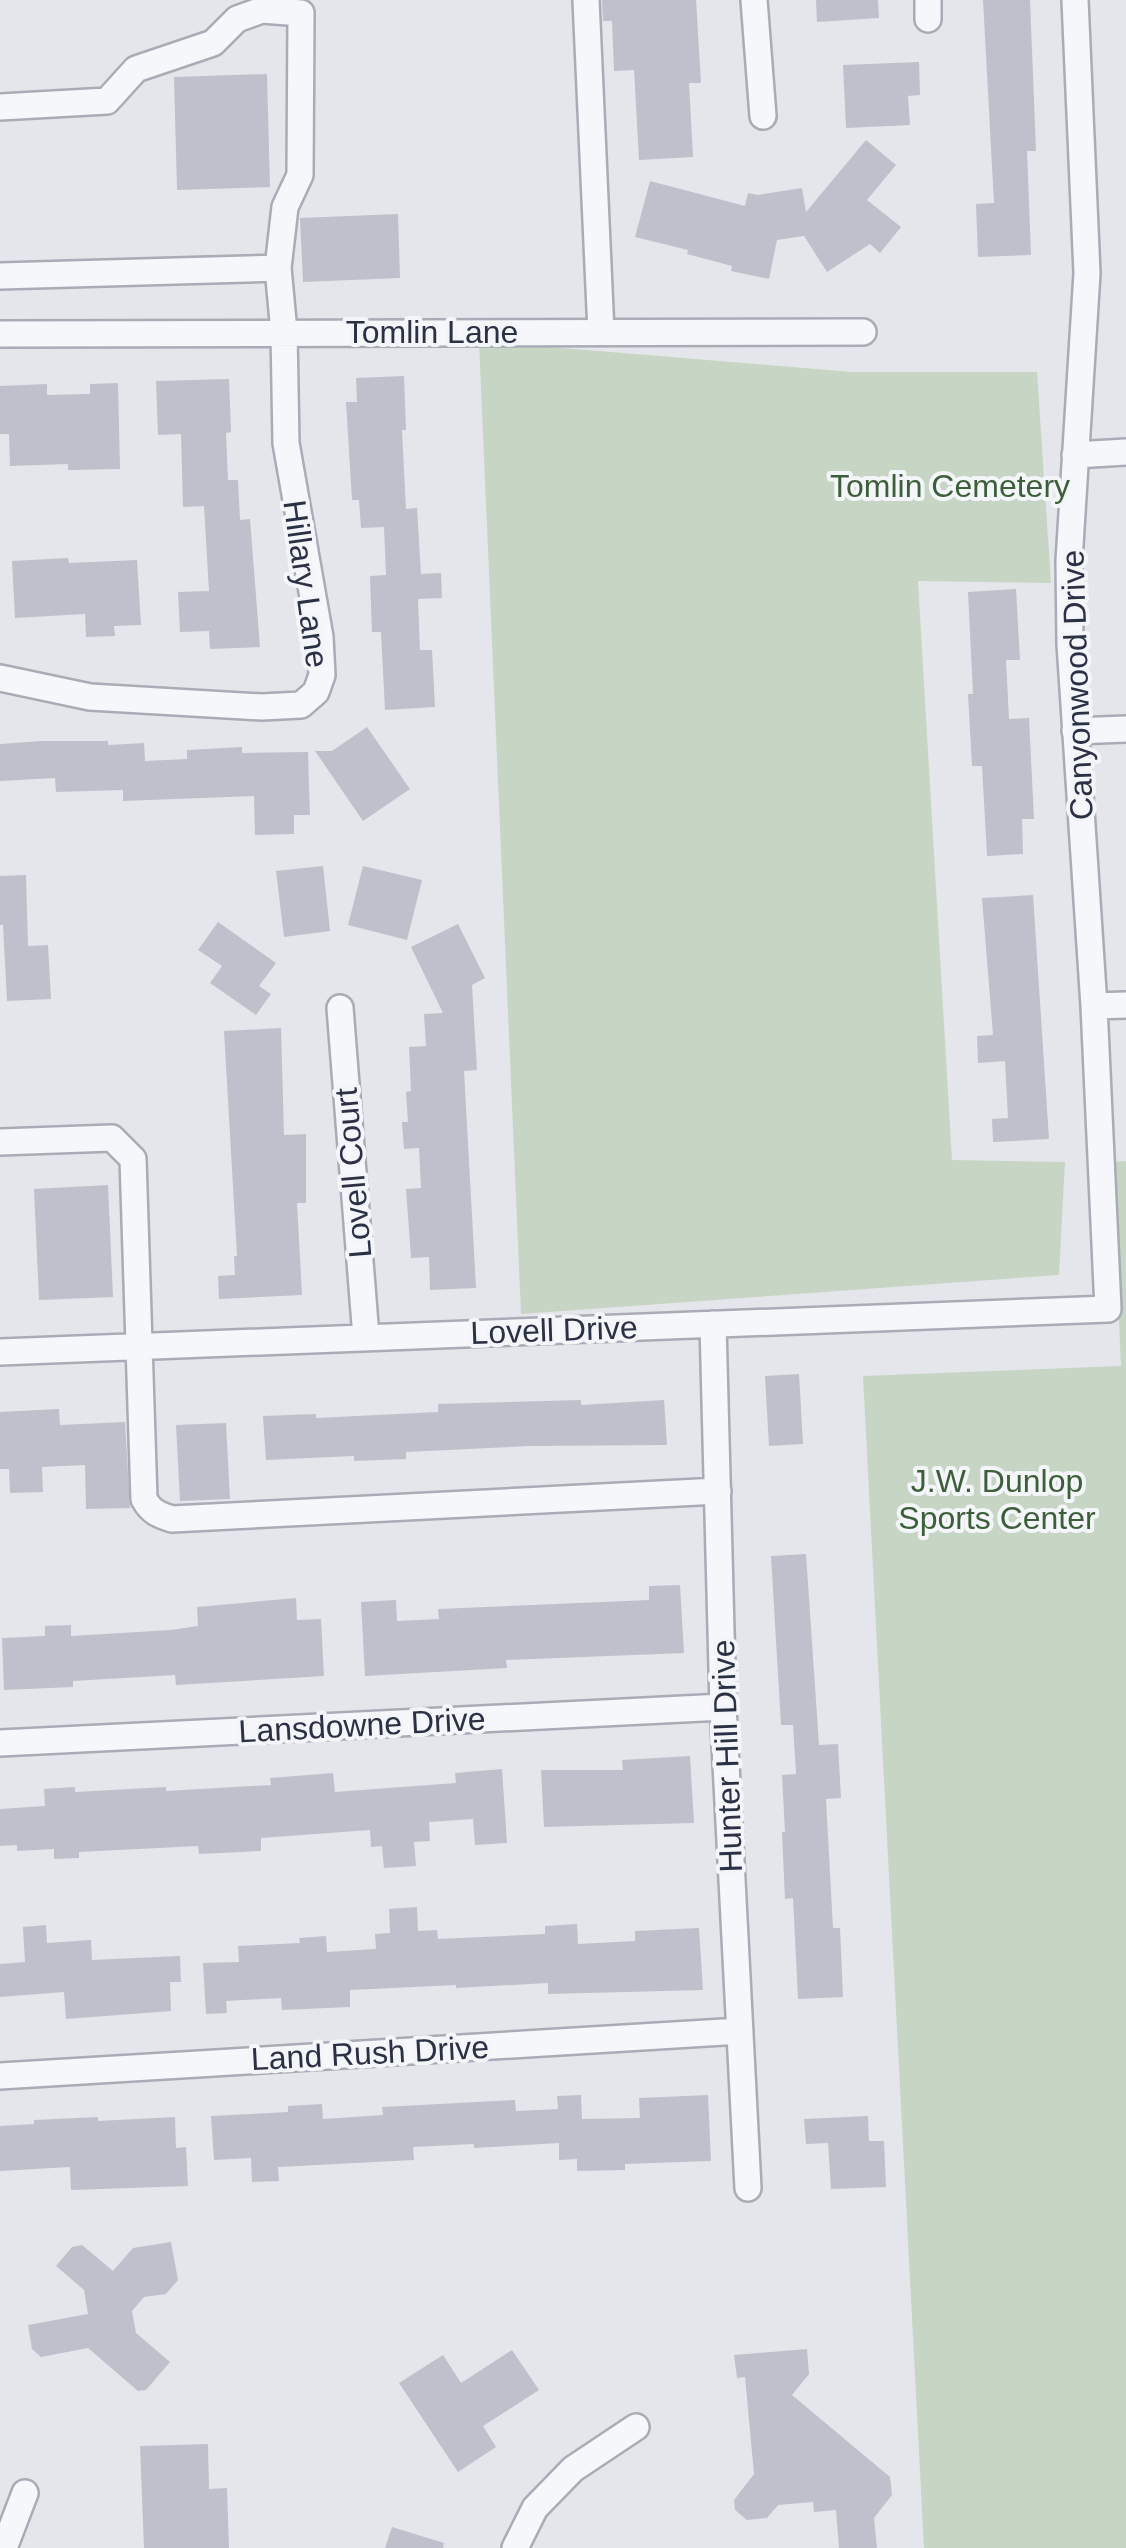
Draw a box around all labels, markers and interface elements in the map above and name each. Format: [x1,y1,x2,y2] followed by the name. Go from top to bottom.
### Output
[346,314,518,350] street label: Tomlin Lane
[830,468,1070,504] park label: Tomlin Cemetery
[276,498,336,670] street label: Hillary Lane
[1054,549,1100,821] street label: Canyonwood Drive
[328,1086,378,1260] street label: Lovell Court
[470,1309,638,1351] street label: Lovell Drive
[898,1463,1096,1536] park label: J.W. Dunlop Sports Center
[705,1639,749,1873] street label: Hunter Hill Drive
[238,1701,486,1749] street label: Lansdowne Drive
[250,2029,490,2077] street label: Land Rush Drive

